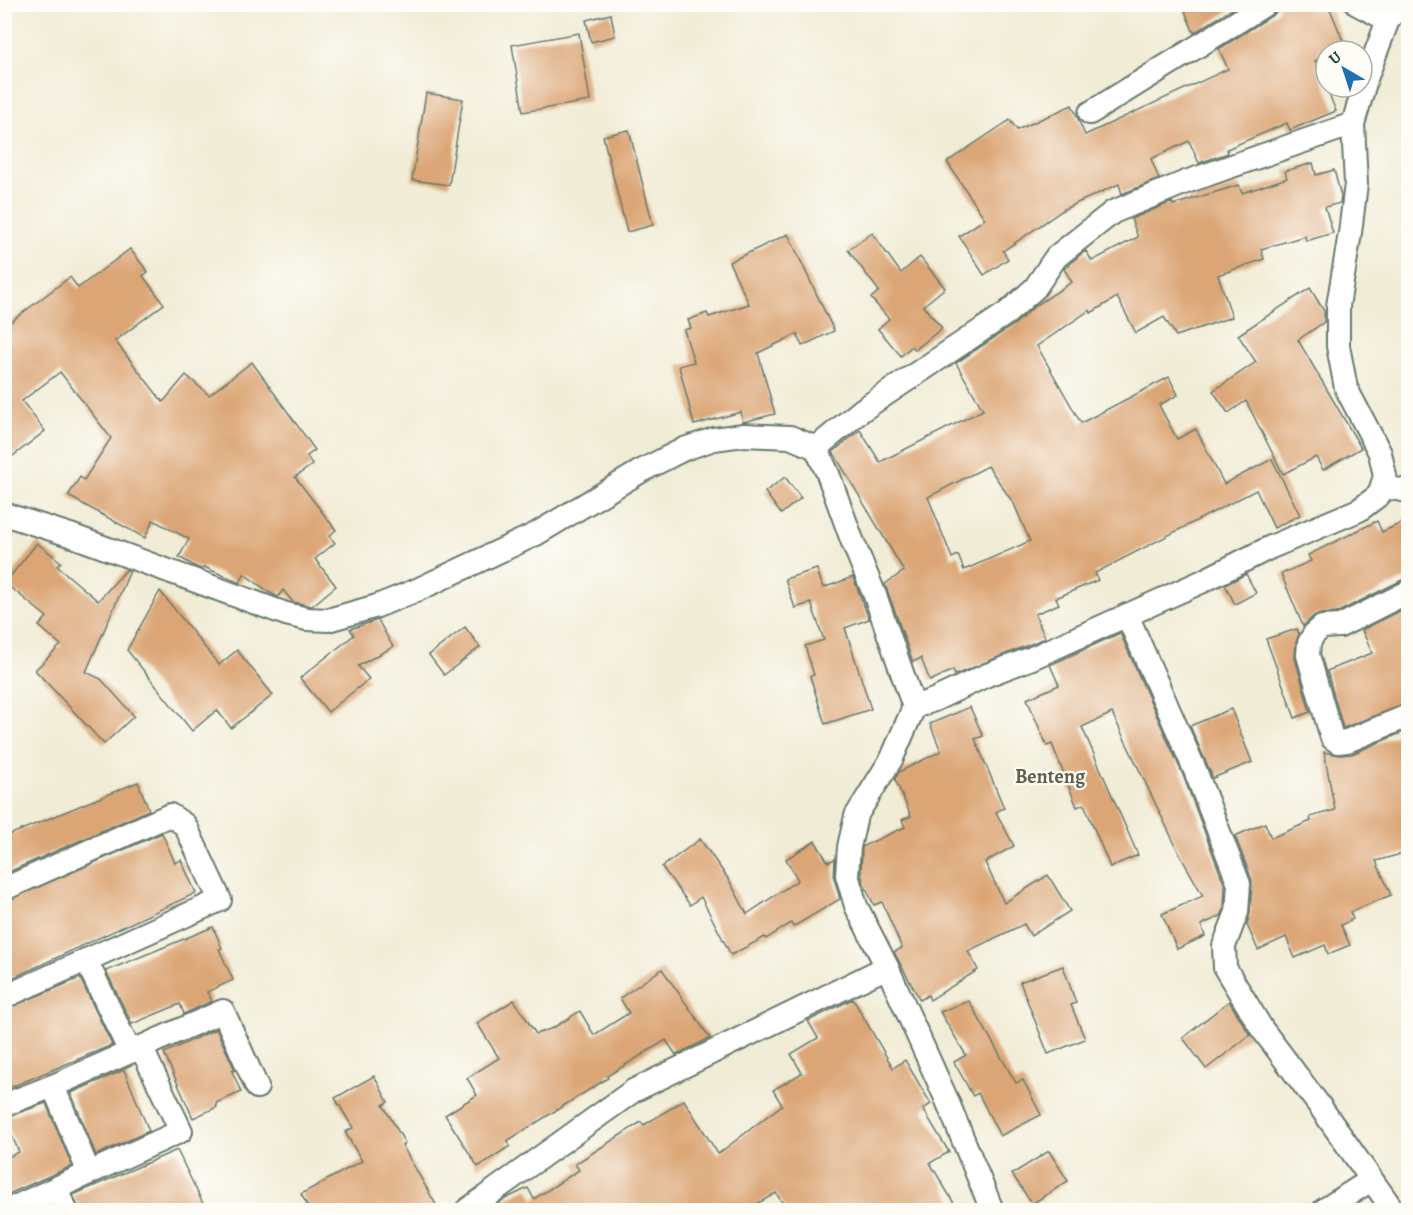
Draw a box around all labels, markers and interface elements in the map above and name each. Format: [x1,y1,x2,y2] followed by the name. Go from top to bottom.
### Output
[1314,39,1374,99] north arrow
[1324,46,1347,70] text: U
[1015,763,1086,790] district label: Benteng

